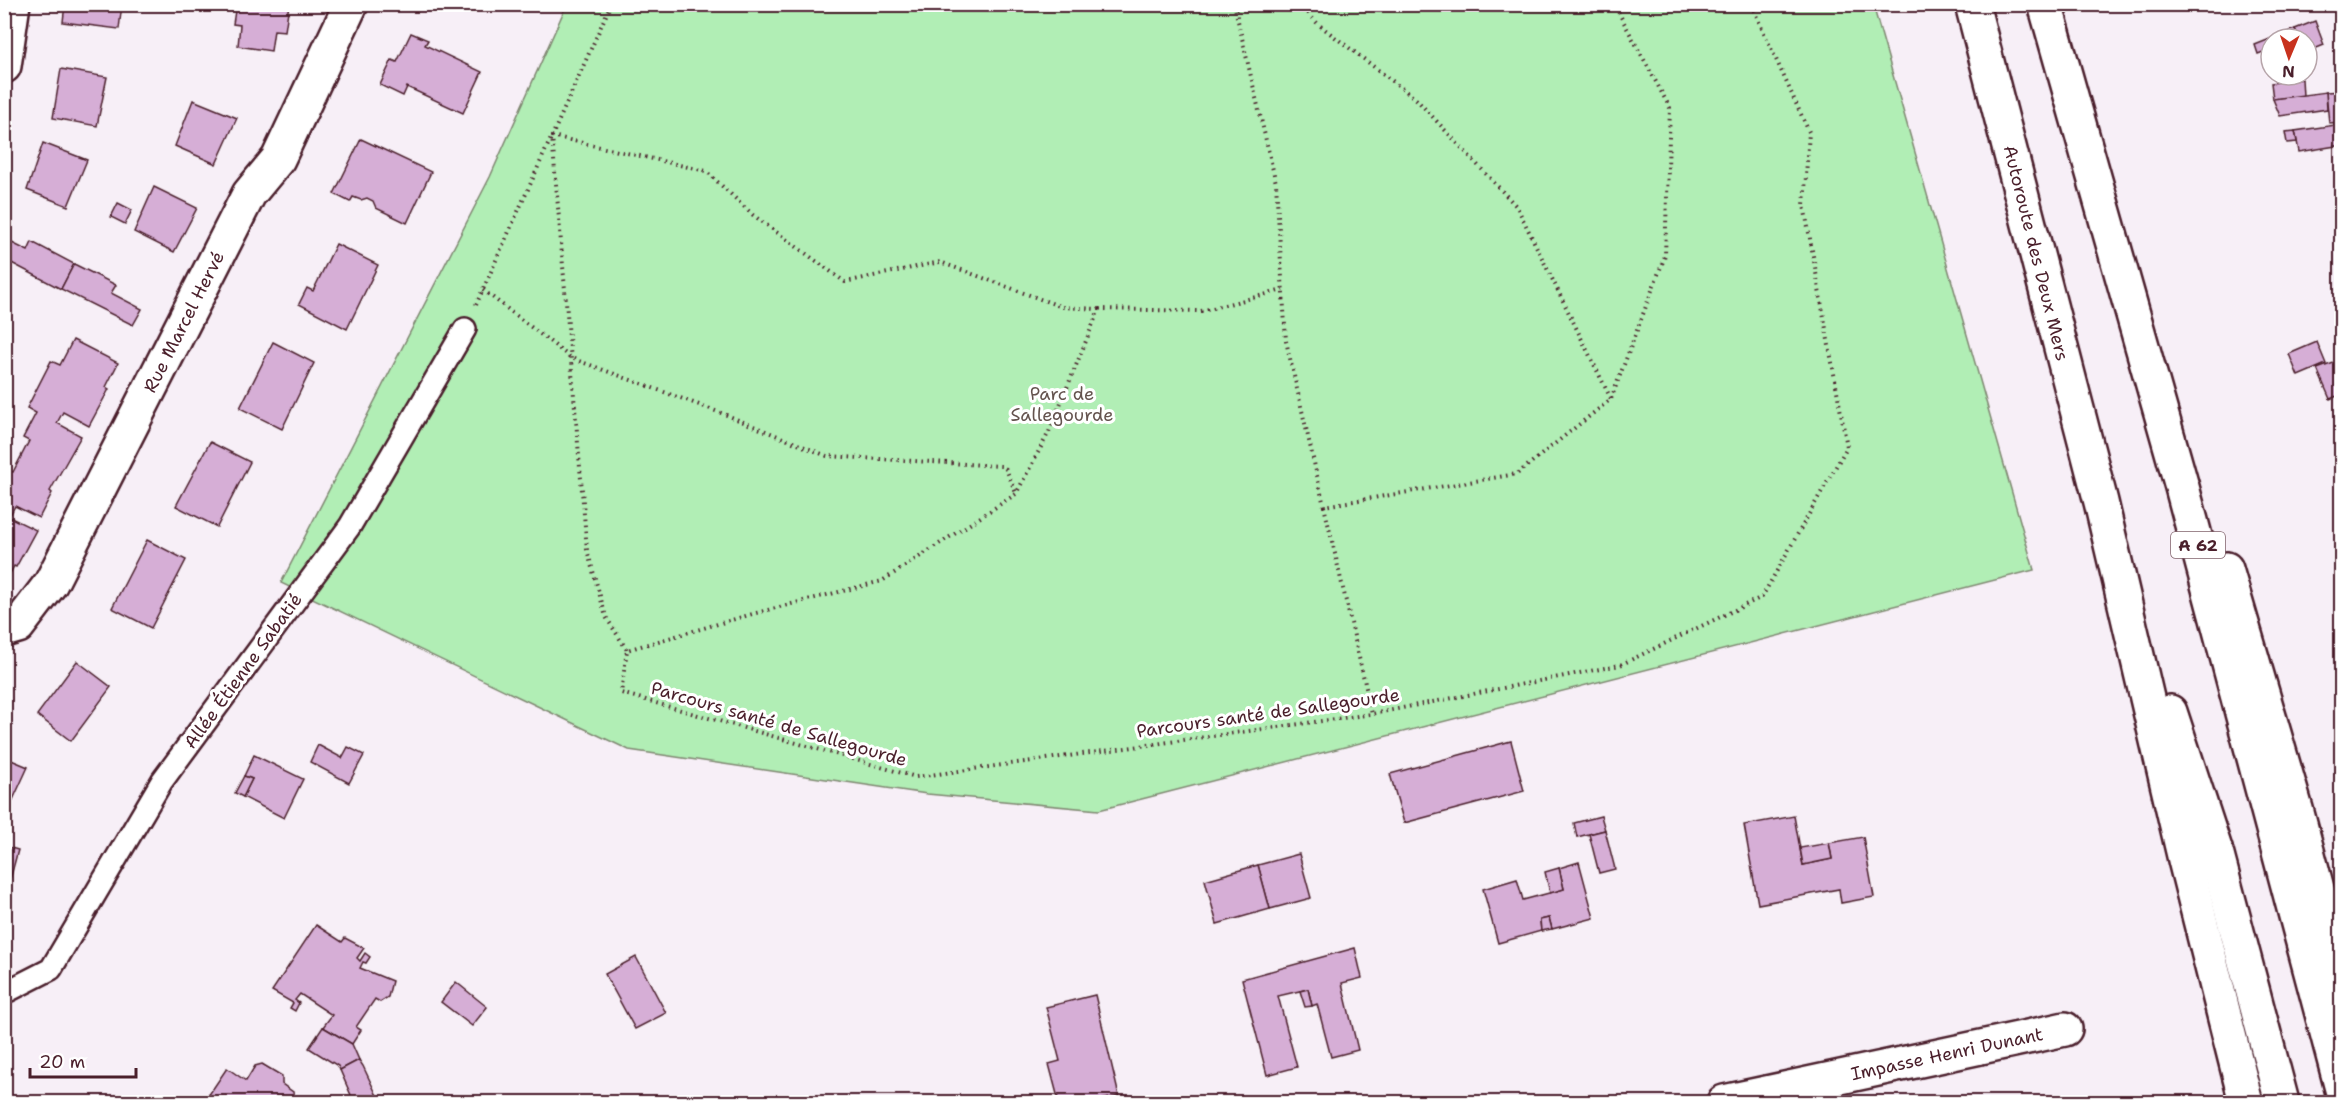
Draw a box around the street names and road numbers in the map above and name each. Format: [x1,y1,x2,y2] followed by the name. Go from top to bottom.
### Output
[1998,143,2074,363] street label: Autoroute des Deux Mers
[138,247,230,397] street label: Rue Marcel Hervé
[2171,532,2225,558] road number: A 62
[179,589,307,753] street label: Allée Étienne Sabatié
[648,676,910,772] street label: Parcours santé de Sallegourde
[1135,683,1401,743] street label: Parcours santé de Sallegourde
[1849,1022,2045,1086] street label: Impasse Henri Dunant

